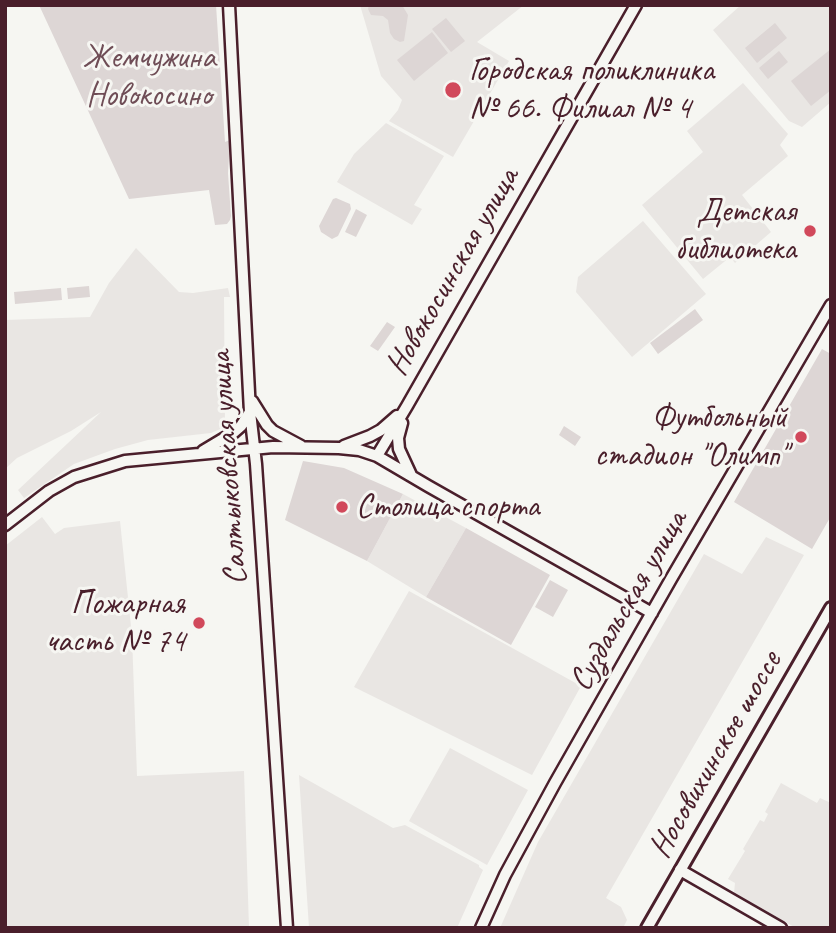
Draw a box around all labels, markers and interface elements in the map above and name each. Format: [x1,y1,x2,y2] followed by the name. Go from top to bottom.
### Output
[82,38,216,116] park label: Жемчужина Новокосино
[469,51,714,129] place label: Городская поликлиника № 66. Филиал № 4
[443,80,463,100] marker: Городская поликлиника № 66. Филиал № 4
[378,161,528,383] street label: Новокосинская улица
[675,192,796,270] place label: Детская библиотека
[802,223,818,239] marker: Детская библиотека
[201,350,257,586] street label: Салтыковская улица
[595,398,787,476] place label: Футбольный стадион "Олимп"
[793,429,809,445] marker: Футбольный стадион "Олимп"
[356,487,539,527] place label: Столица спорта
[334,499,350,515] marker: Столица спорта
[561,504,697,698] street label: Суздальская улица
[46,584,185,662] place label: Пожарная часть № 74
[191,615,207,631] marker: Пожарная часть № 74
[641,645,791,865] street label: Носовихинское шоссе

